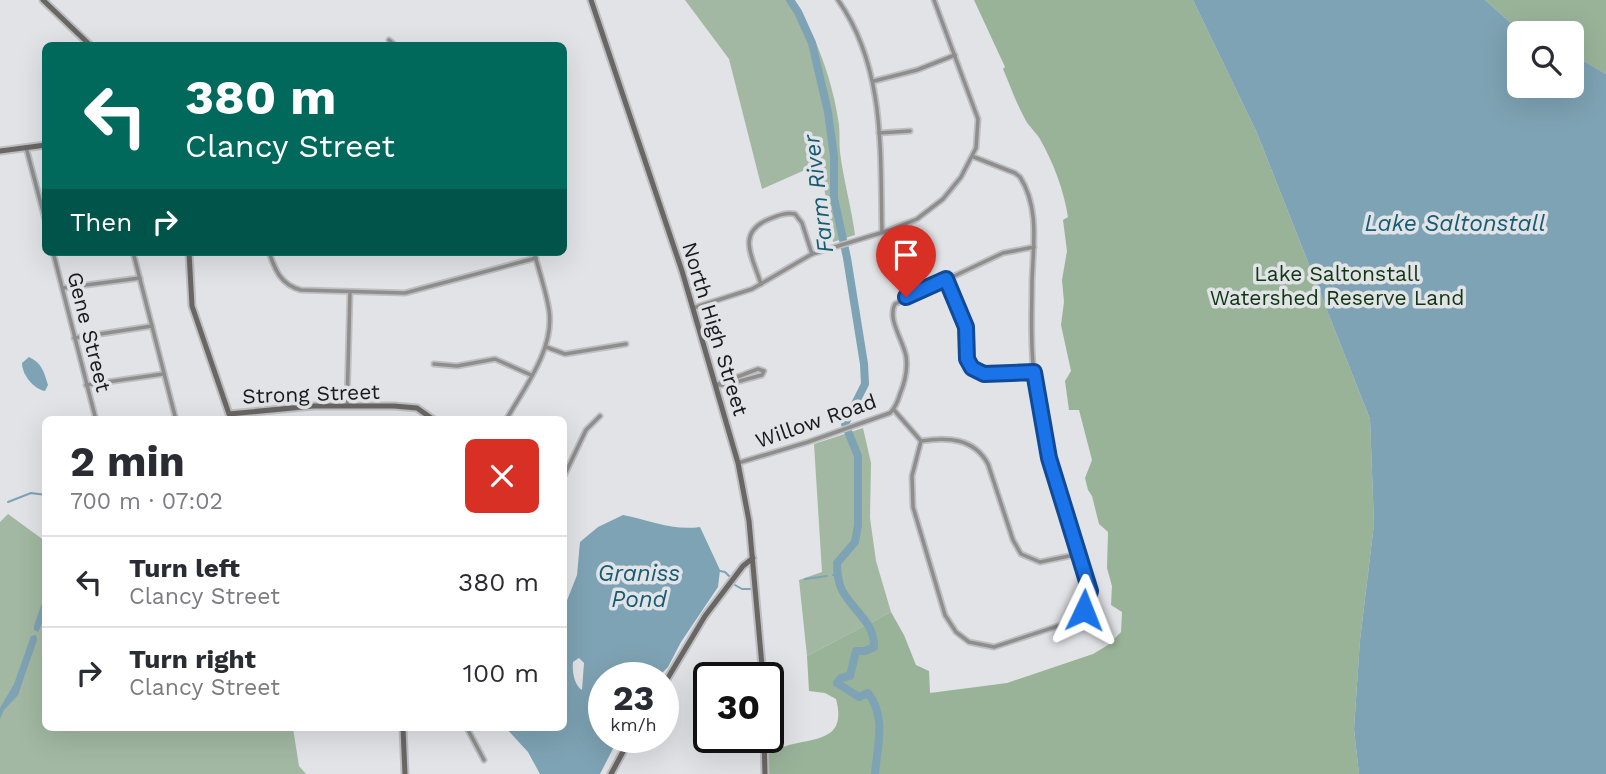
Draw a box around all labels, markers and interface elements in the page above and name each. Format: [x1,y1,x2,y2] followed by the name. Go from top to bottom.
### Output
[1507,21,1584,98] map controls
[1507,21,1584,98] button: search
[185,68,336,126] text: 380 m
[70,70,161,161] icon: left
[185,127,395,165] text: Clancy Street
[798,132,839,255] water label: Farm River
[146,203,184,241] icon: right
[70,207,132,237] text: Then
[1364,210,1546,237] water label: Lake Saltonstall
[876,225,936,297] pin
[887,236,925,274] icon: arrive
[677,239,754,419] street label: North High Street
[1210,261,1464,310] park label: Lake Saltonstall Watershed Reserve Land
[63,269,117,395] street label: Gene Street
[242,379,380,408] street label: Strong Street
[752,388,880,453] street label: Willow Road
[70,437,185,486] text: 2 min
[465,439,539,513] button: close
[70,488,223,515] text: 700 m · 07:02
[129,553,240,583] text: Turn left
[598,560,680,613] water label: Graniss Pond
[70,563,108,601] icon: left
[458,567,539,597] text: 380 m
[1047,573,1121,647] position arrow
[129,583,280,610] text: Clancy Street
[129,644,256,674] text: Turn right
[70,654,108,692] icon: right
[463,658,539,688] text: 100 m
[693,662,784,753] speed limit sign: 30
[129,674,280,701] text: Clancy Street
[613,677,654,719] text: 23
[610,714,657,735] text: km/h

